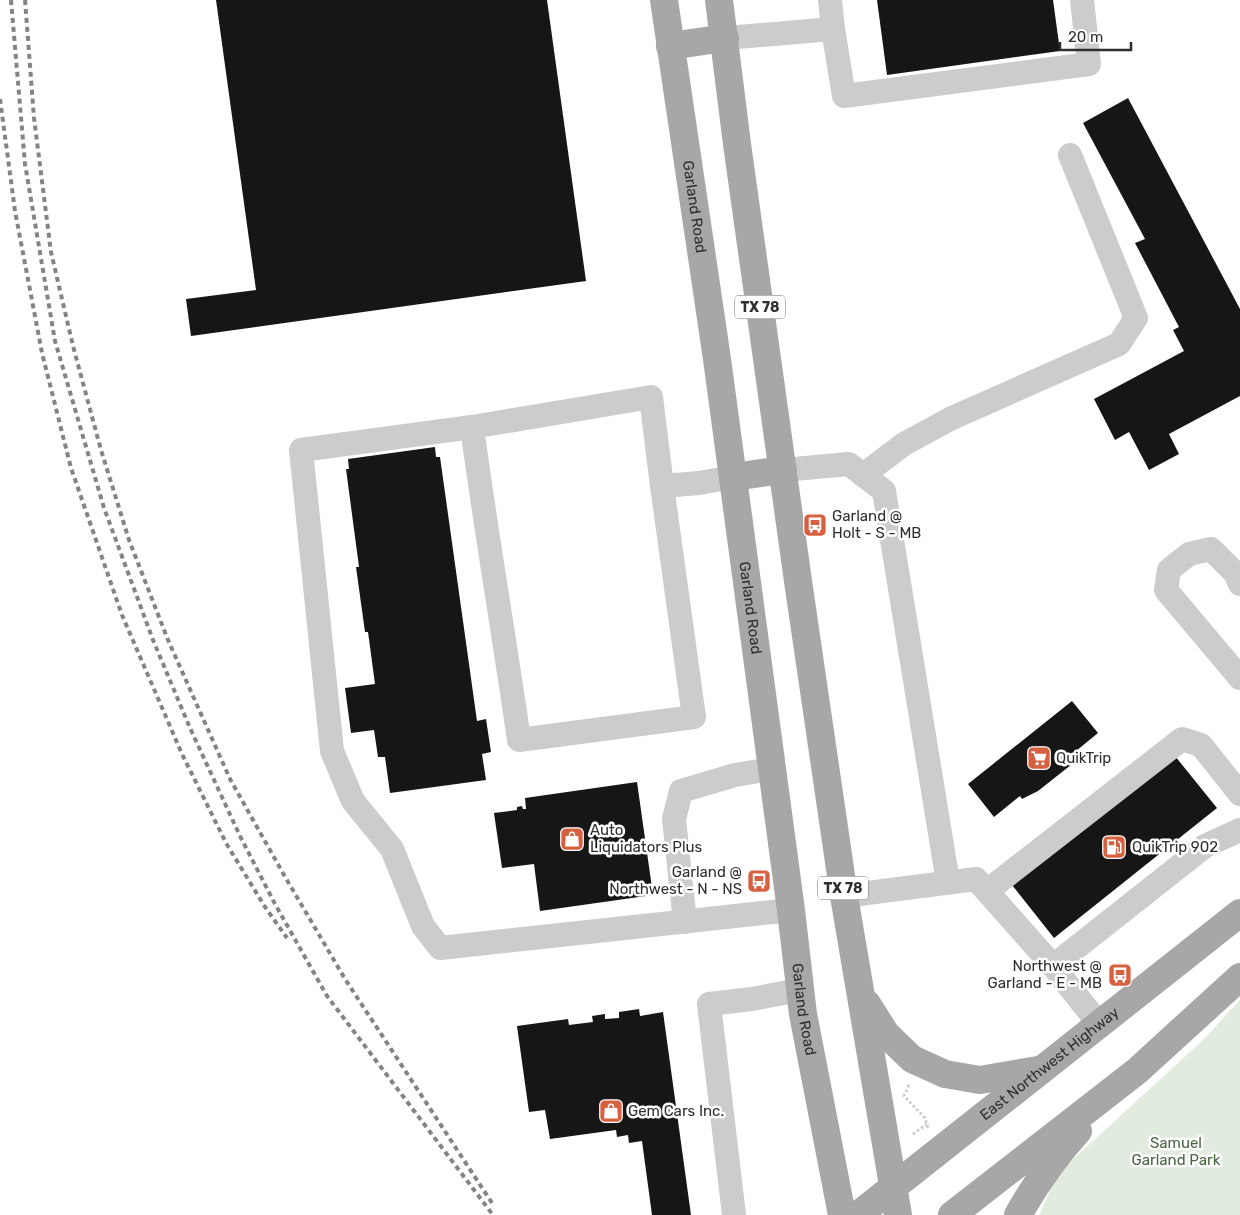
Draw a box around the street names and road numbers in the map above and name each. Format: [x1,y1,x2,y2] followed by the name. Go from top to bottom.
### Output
[679,159,710,254] street label: Garland Road
[735,296,785,318] road number: TX 78
[735,560,766,655] street label: Garland Road
[818,876,868,900] road number: TX 78
[788,962,820,1057] street label: Garland Road
[976,1003,1123,1124] street label: East Northwest Highway

